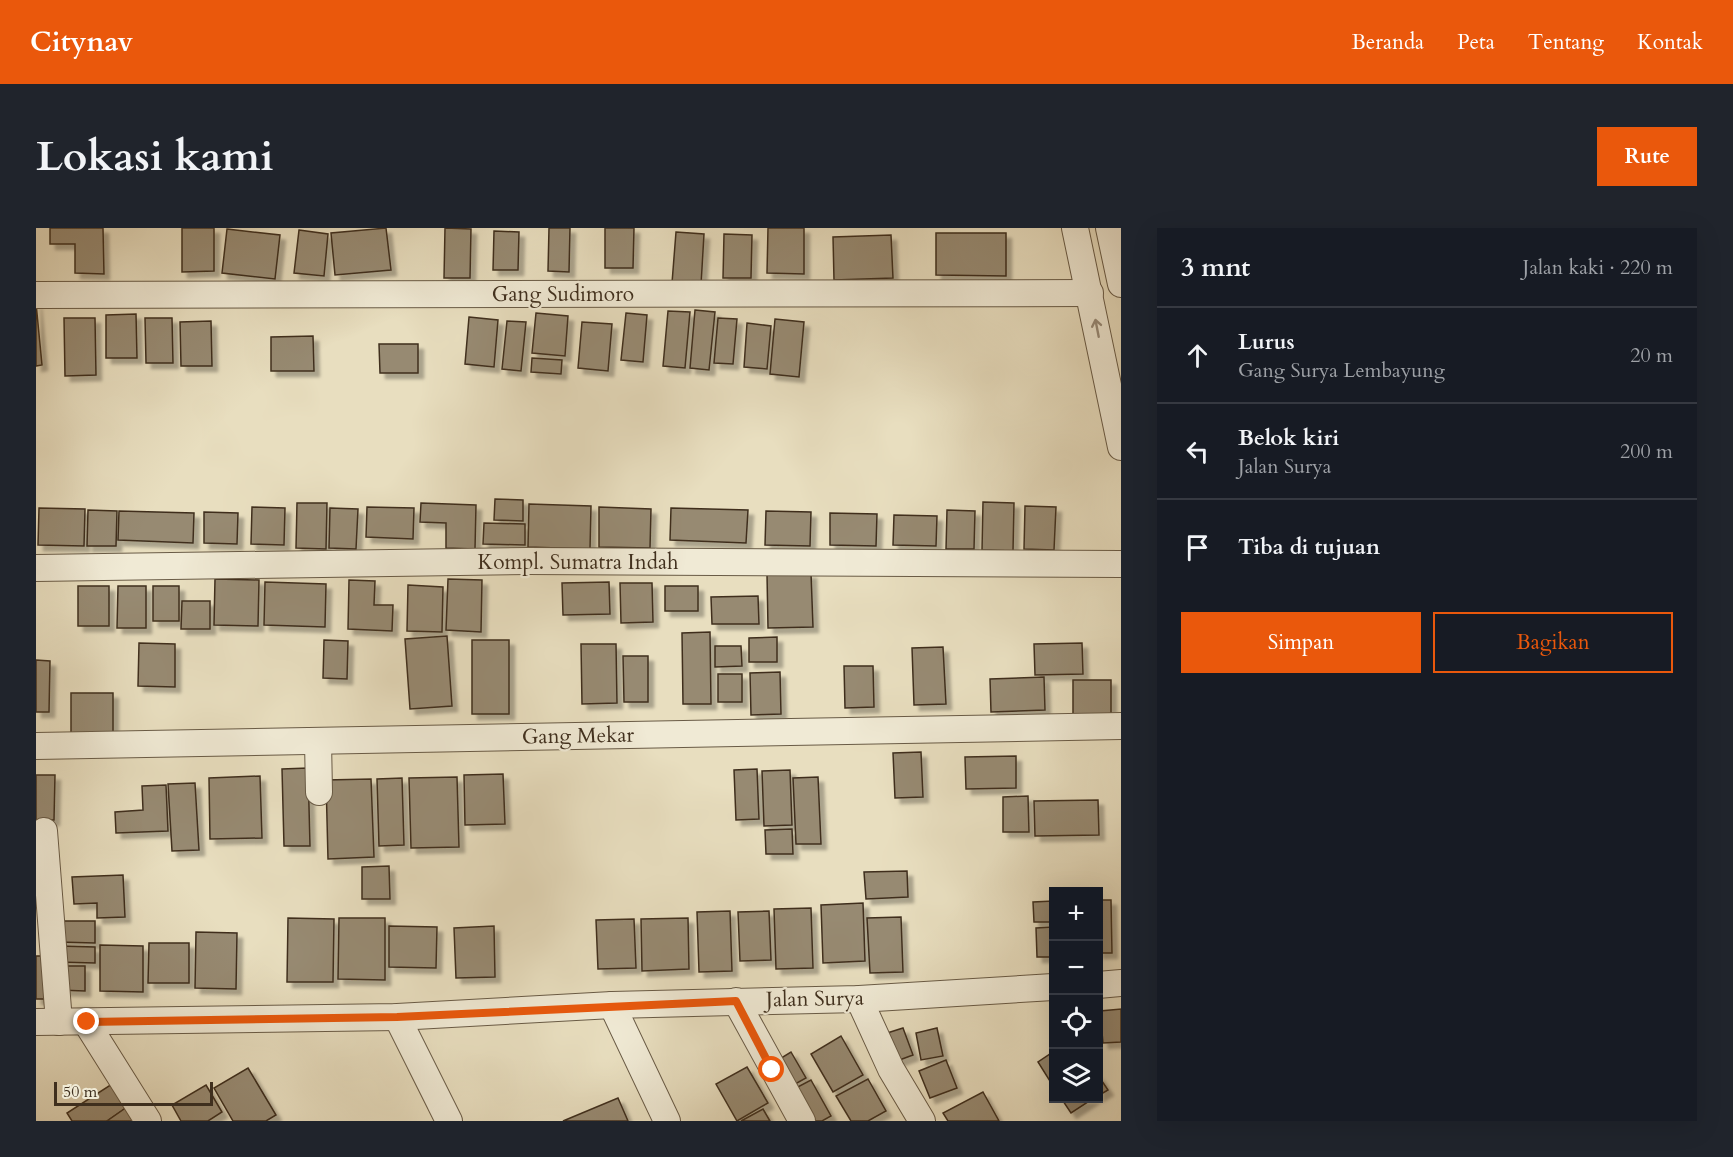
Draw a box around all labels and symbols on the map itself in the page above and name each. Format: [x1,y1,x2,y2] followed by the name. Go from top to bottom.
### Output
[492,280,634,309] street label: Gang Sudimoro
[1091,319,1102,339] one-way arrow
[478,548,679,577] street label: Kompl. Sumatra Indah
[522,721,635,751] street label: Gang Mekar
[763,984,864,1014] street label: Jalan Surya
[73,1008,99,1034] route end
[758,1056,784,1082] route start
[54,1079,213,1106] scale bar

